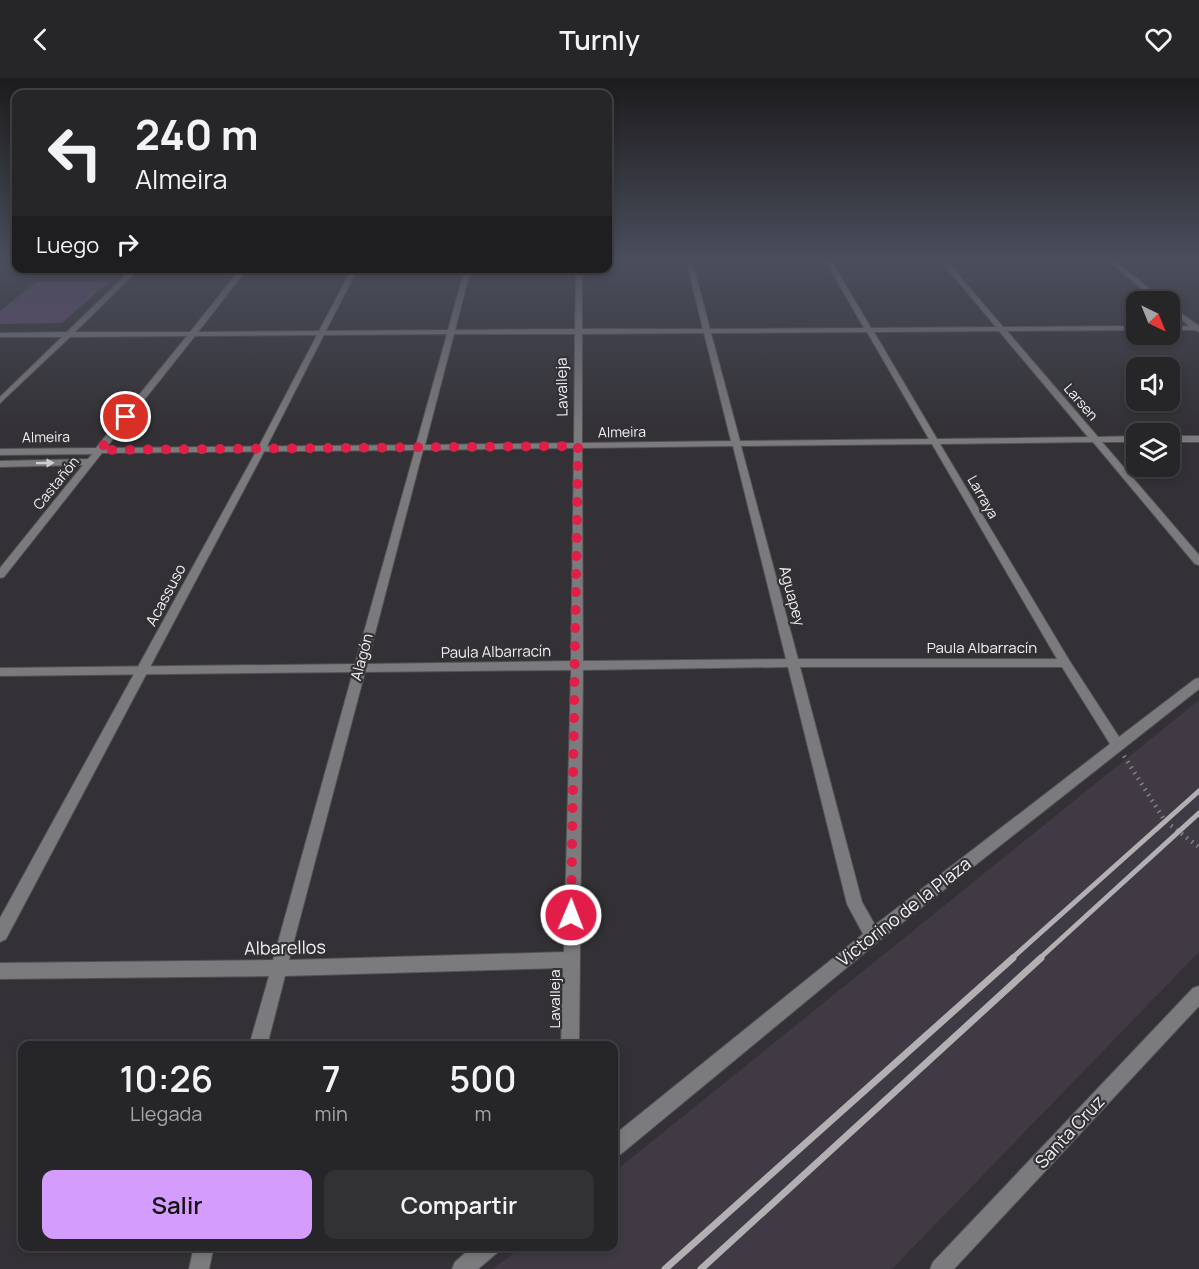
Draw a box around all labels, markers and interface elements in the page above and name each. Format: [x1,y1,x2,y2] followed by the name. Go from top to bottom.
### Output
[559,21,640,58] text: Turnly
[24,23,57,56] icon: back
[1142,23,1175,56] icon: heart
[135,105,259,163] text: 240 m
[36,114,114,192] icon: left
[135,160,228,197] text: Almeira
[111,228,144,261] icon: right
[36,230,99,260] text: Luego
[1126,291,1180,345] north arrow
[1126,291,1180,477] map controls
[550,357,573,417] street label: Lavalleja
[1126,357,1180,411] button: sound
[1060,379,1103,424] street label: Larsen
[100,391,151,442] pin
[109,400,142,433] icon: arrive
[598,422,646,441] street label: Almeira
[1126,423,1180,477] button: layers
[22,427,70,446] street label: Almeira
[28,452,83,513] street label: Castañón
[35,458,54,468] one-way arrow
[963,472,1003,522] street label: Larraya
[140,560,191,629] street label: Acassuso
[774,564,811,628] street label: Aguapey
[345,631,378,683] street label: Alagón
[927,637,1037,658] street label: Paula Albarracín
[441,640,551,663] street label: Paula Albarracín
[831,851,976,971] street label: Victorino de la Plaza
[539,883,603,947] position arrow
[244,934,326,960] street label: Albarellos
[544,969,565,1029] street label: Lavalleja
[119,1054,213,1103] text: 10:26
[322,1054,341,1103] text: 7
[449,1054,517,1103] text: 500
[1029,1089,1109,1173] street label: Santa Cruz
[130,1100,202,1127] text: Llegada
[314,1100,348,1127] text: min
[474,1100,491,1127] text: m
[42,1170,312,1239] button: Salir
[324,1170,594,1239] button: Compartir

